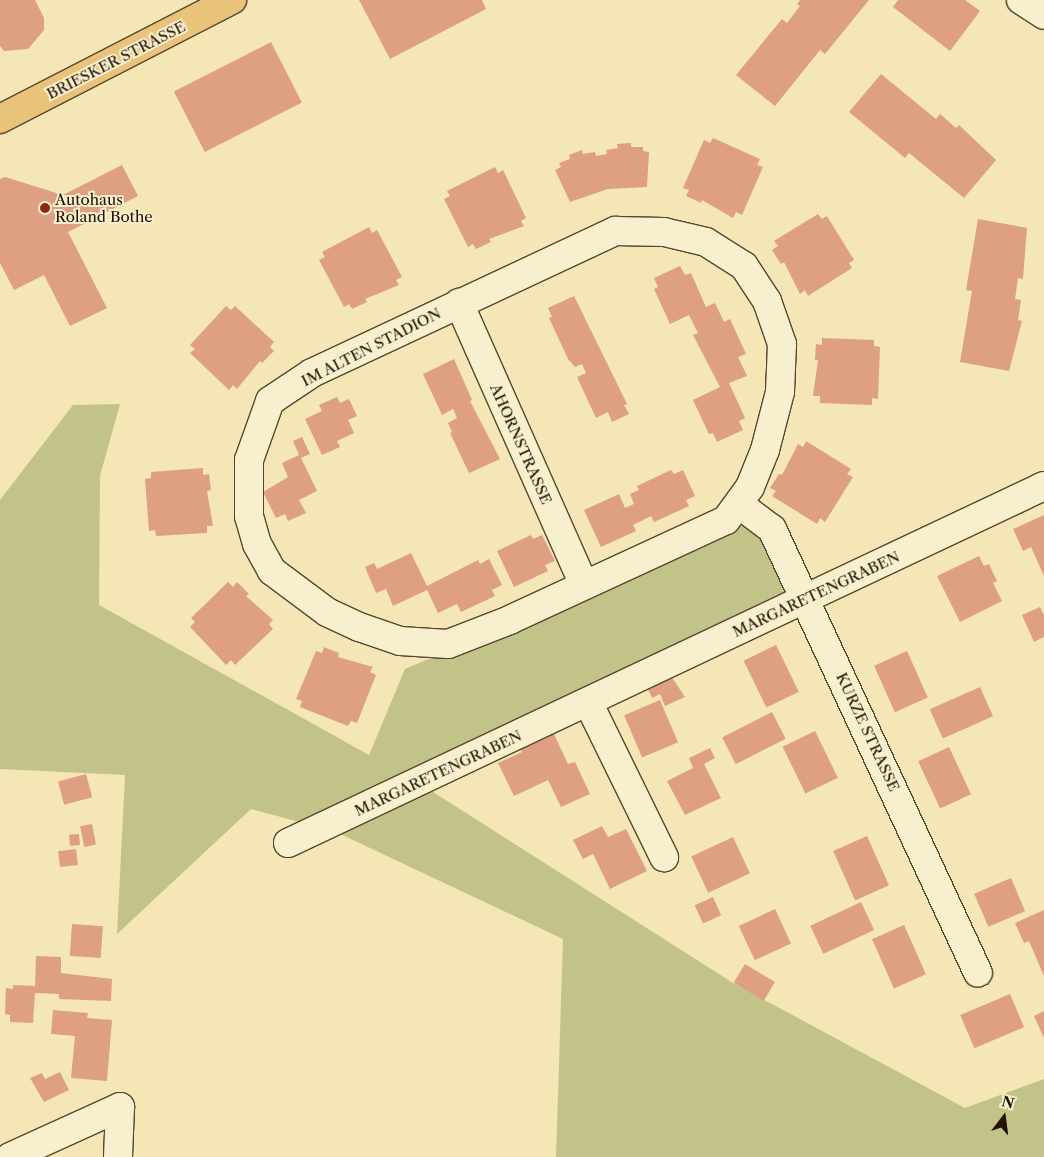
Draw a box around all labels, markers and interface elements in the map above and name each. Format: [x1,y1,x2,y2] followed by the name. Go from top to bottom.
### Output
[43,17,189,103] street label: BRIESKER STRASSE
[55,190,153,225] place label: Autohaus Roland Bothe
[39,202,51,214] marker: Autohaus Roland Bothe
[298,304,444,390] street label: IM ALTEN STADION
[486,381,556,507] street label: AHORNSTRASSE
[730,547,902,641] street label: MARGARETENGRABEN
[833,670,903,794] street label: KURZE STRASSE
[352,726,524,820] street label: MARGARETENGRABEN
[979,1092,1029,1142] north arrow
[1000,1092,1016,1113] text: N

